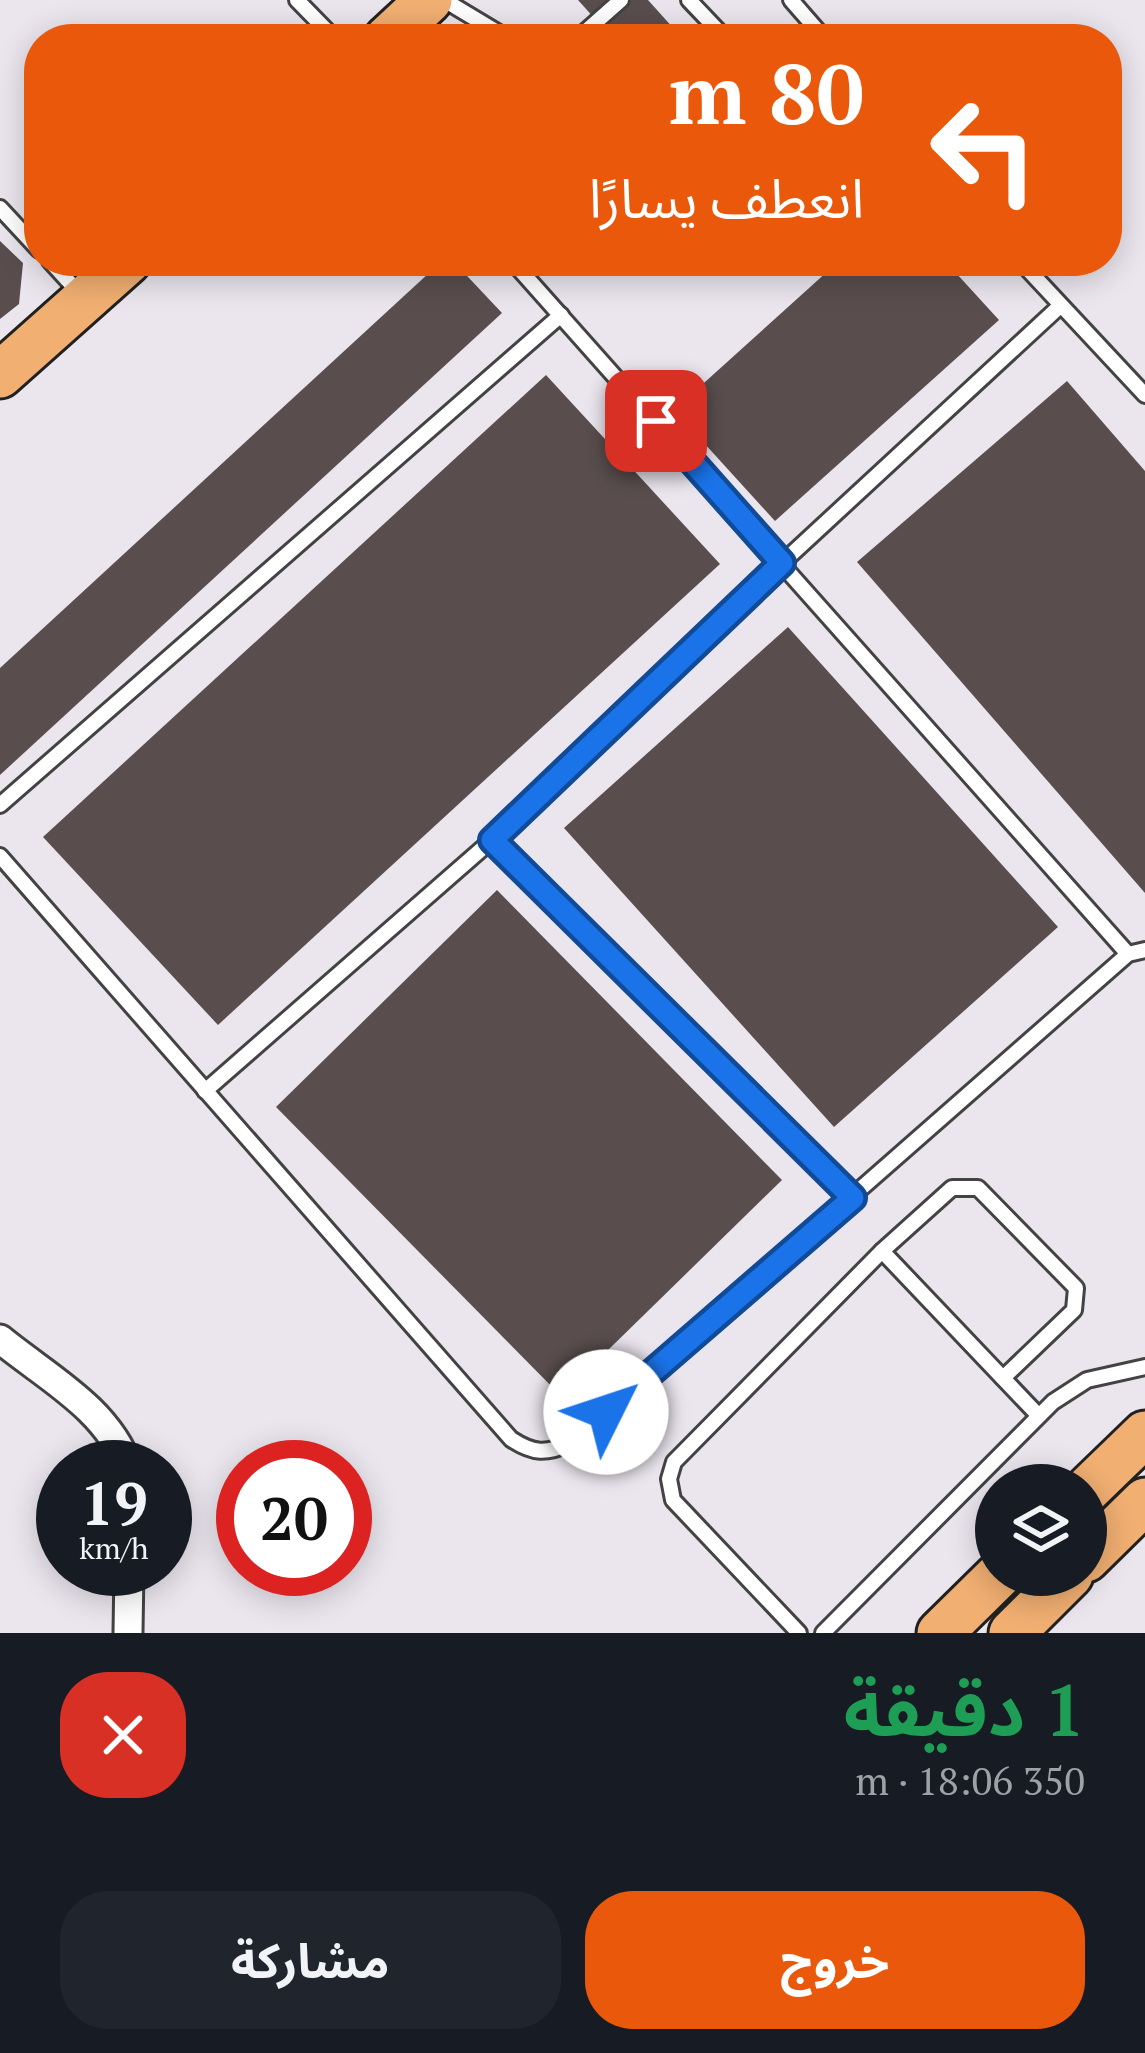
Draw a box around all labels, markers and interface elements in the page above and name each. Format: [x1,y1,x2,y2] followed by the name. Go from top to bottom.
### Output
[669,37,864,148] text: 80 m
[906,72,1062,228] icon: left
[589,162,864,233] text: انعطف يسارًا
[605,370,707,472] pin
[623,388,689,454] icon: arrive
[543,1349,669,1475] position arrow
[216,1440,372,1596] speed limit sign: 20
[80,1463,148,1542] text: 19
[975,1464,1107,1596] map controls
[975,1464,1107,1596] button: layers
[79,1528,149,1568] text: km/h
[844,1661,1085,1757] text: 1 دقيقة
[60,1672,186,1798] button: close
[855,1754,1085,1806] text: 350 m · 18:06
[60,1891,561,2029] button: مشاركة
[585,1891,1085,2029] button: خروج

